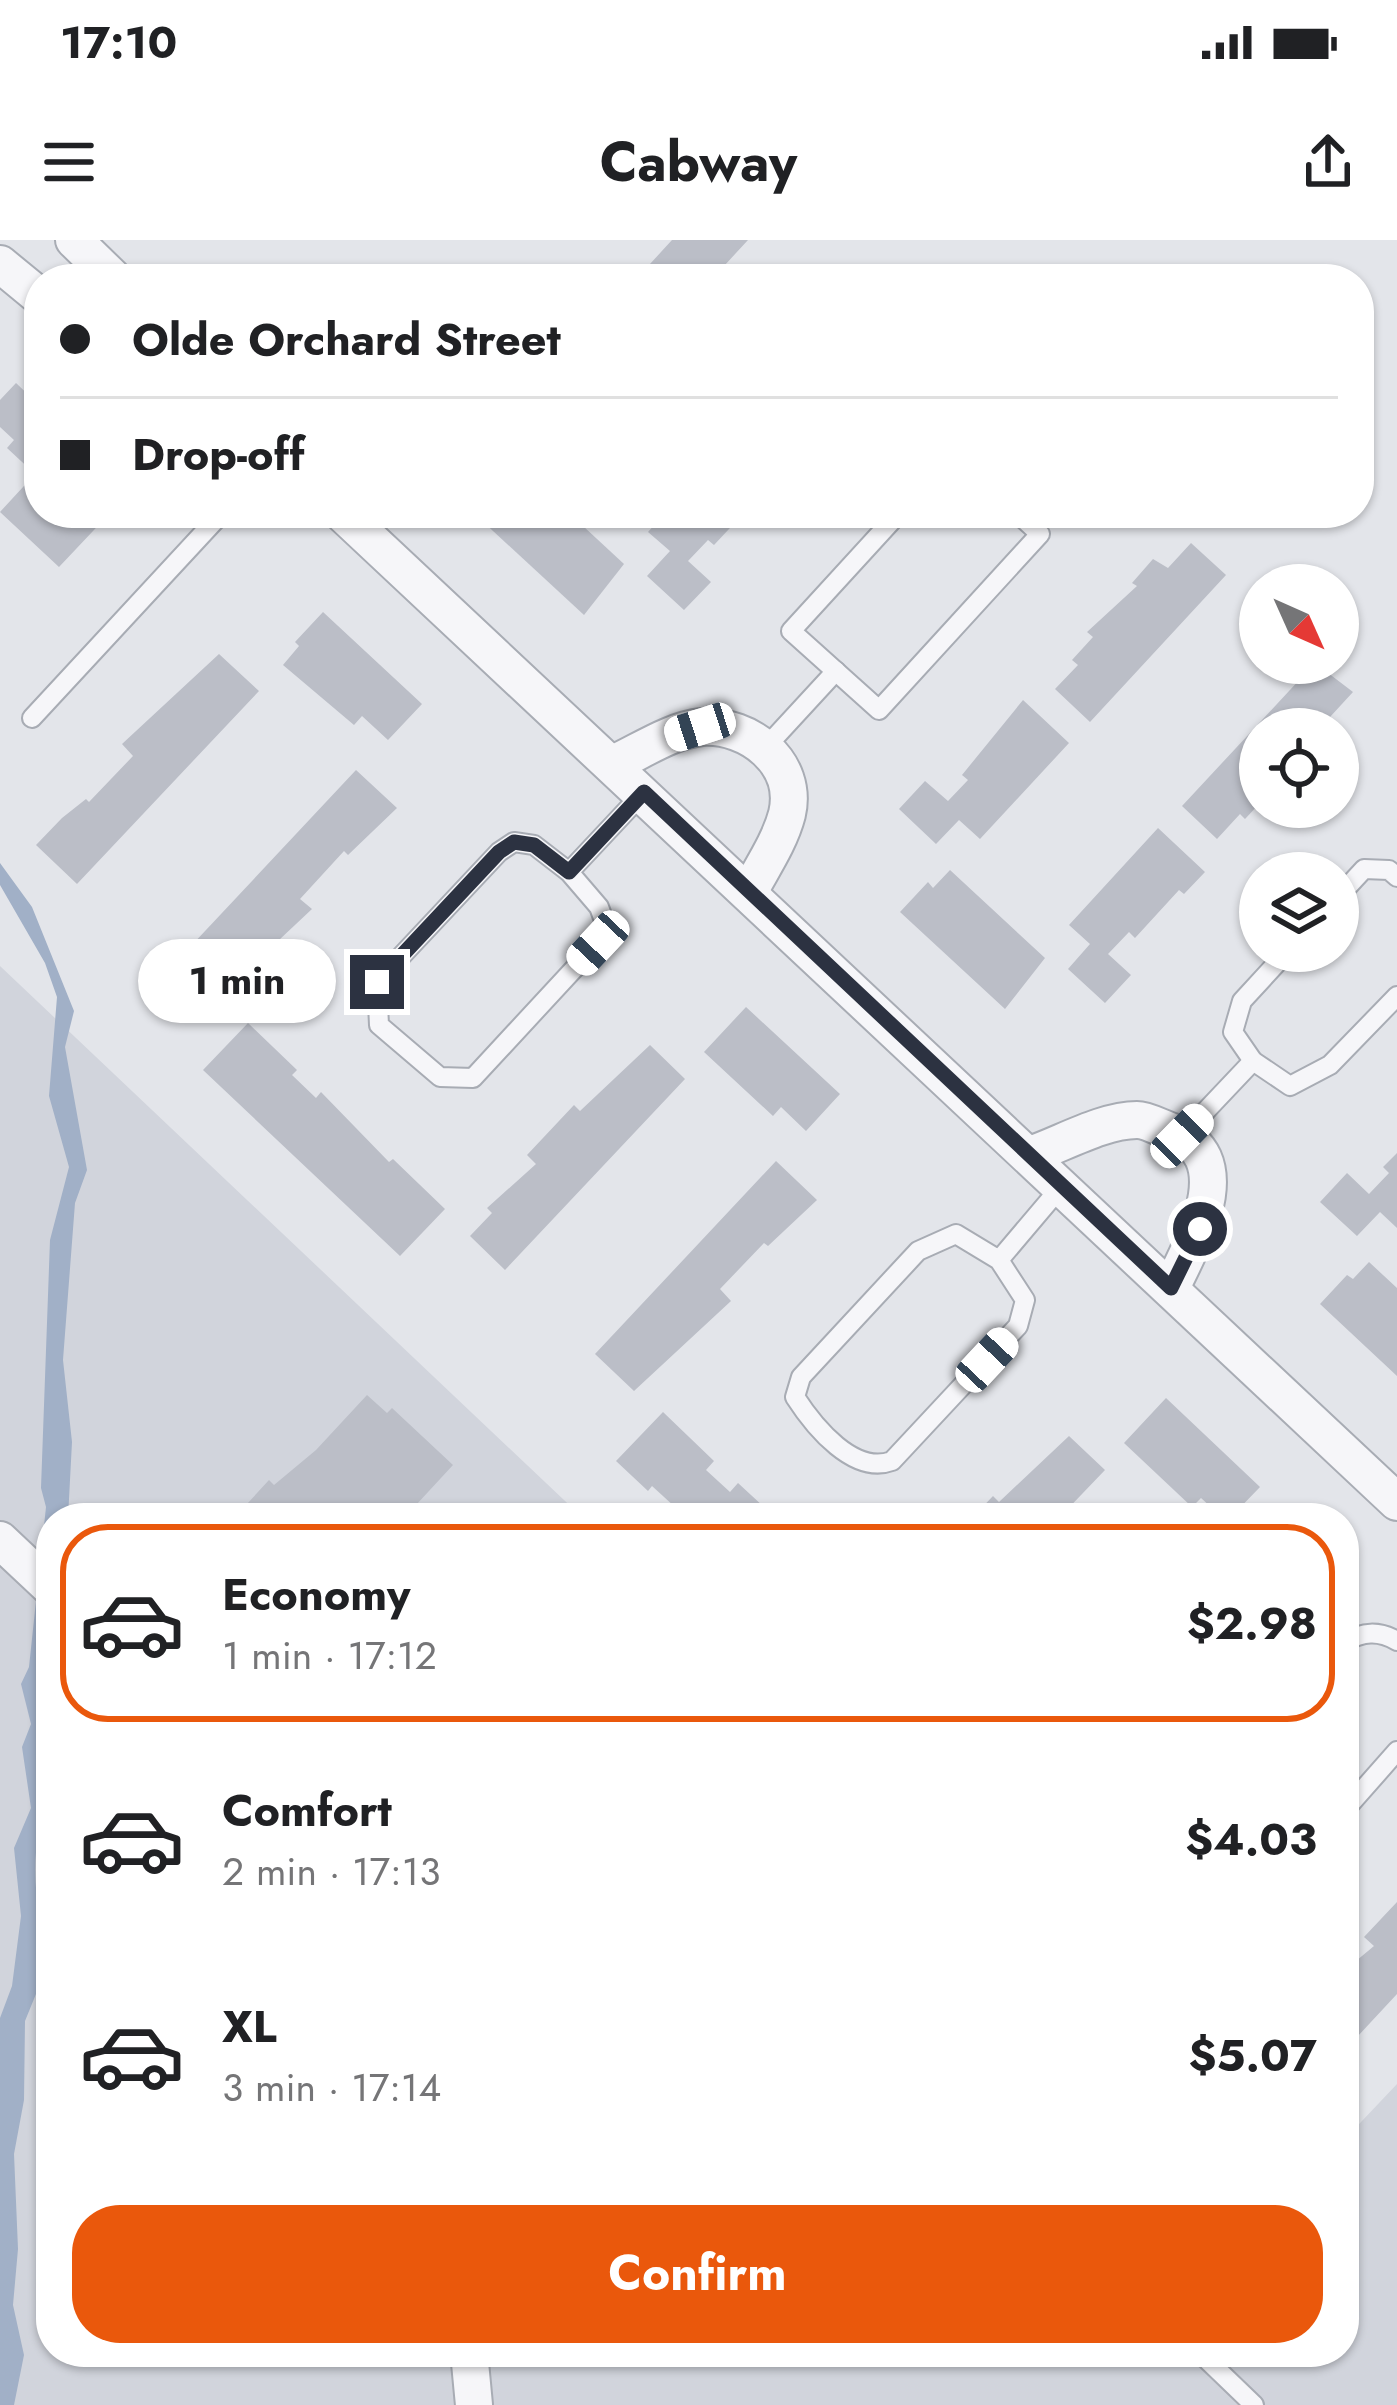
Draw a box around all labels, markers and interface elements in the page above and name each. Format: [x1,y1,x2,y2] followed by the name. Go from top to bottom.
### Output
[60,10,177,75] text: 17:10
[600,123,797,201] text: Cabway
[36,129,102,195] icon: menu
[1295,129,1361,195] icon: share
[132,307,561,372] text: Olde Orchard Street
[132,422,305,487] text: Drop-off
[1239,564,1359,684] north arrow
[1239,564,1359,972] map controls
[660,699,740,755] car
[1239,708,1359,828] button: locate
[1239,852,1359,972] button: layers
[560,904,636,982] car
[137,940,335,1024] callout: 1 min
[189,952,285,1009] text: 1 min
[350,955,404,1009] route end
[1144,1098,1220,1174] car
[1173,1202,1227,1256] route start
[949,1321,1025,1399] car
[222,1562,410,1627] text: Economy
[78,1569,186,1677] icon: car
[1187,1591,1317,1656] text: $2.98
[222,1627,437,1684] text: 1 min · 17:12
[222,1778,392,1843] text: Comfort
[78,1785,186,1893] icon: car
[1185,1807,1317,1872] text: $4.03
[222,1843,441,1900] text: 2 min · 17:13
[222,1994,277,2059] text: XL
[78,2001,186,2109] icon: car
[1189,2023,1317,2088] text: $5.07
[222,2059,441,2116] text: 3 min · 17:14
[72,2205,1323,2343] button: Confirm

